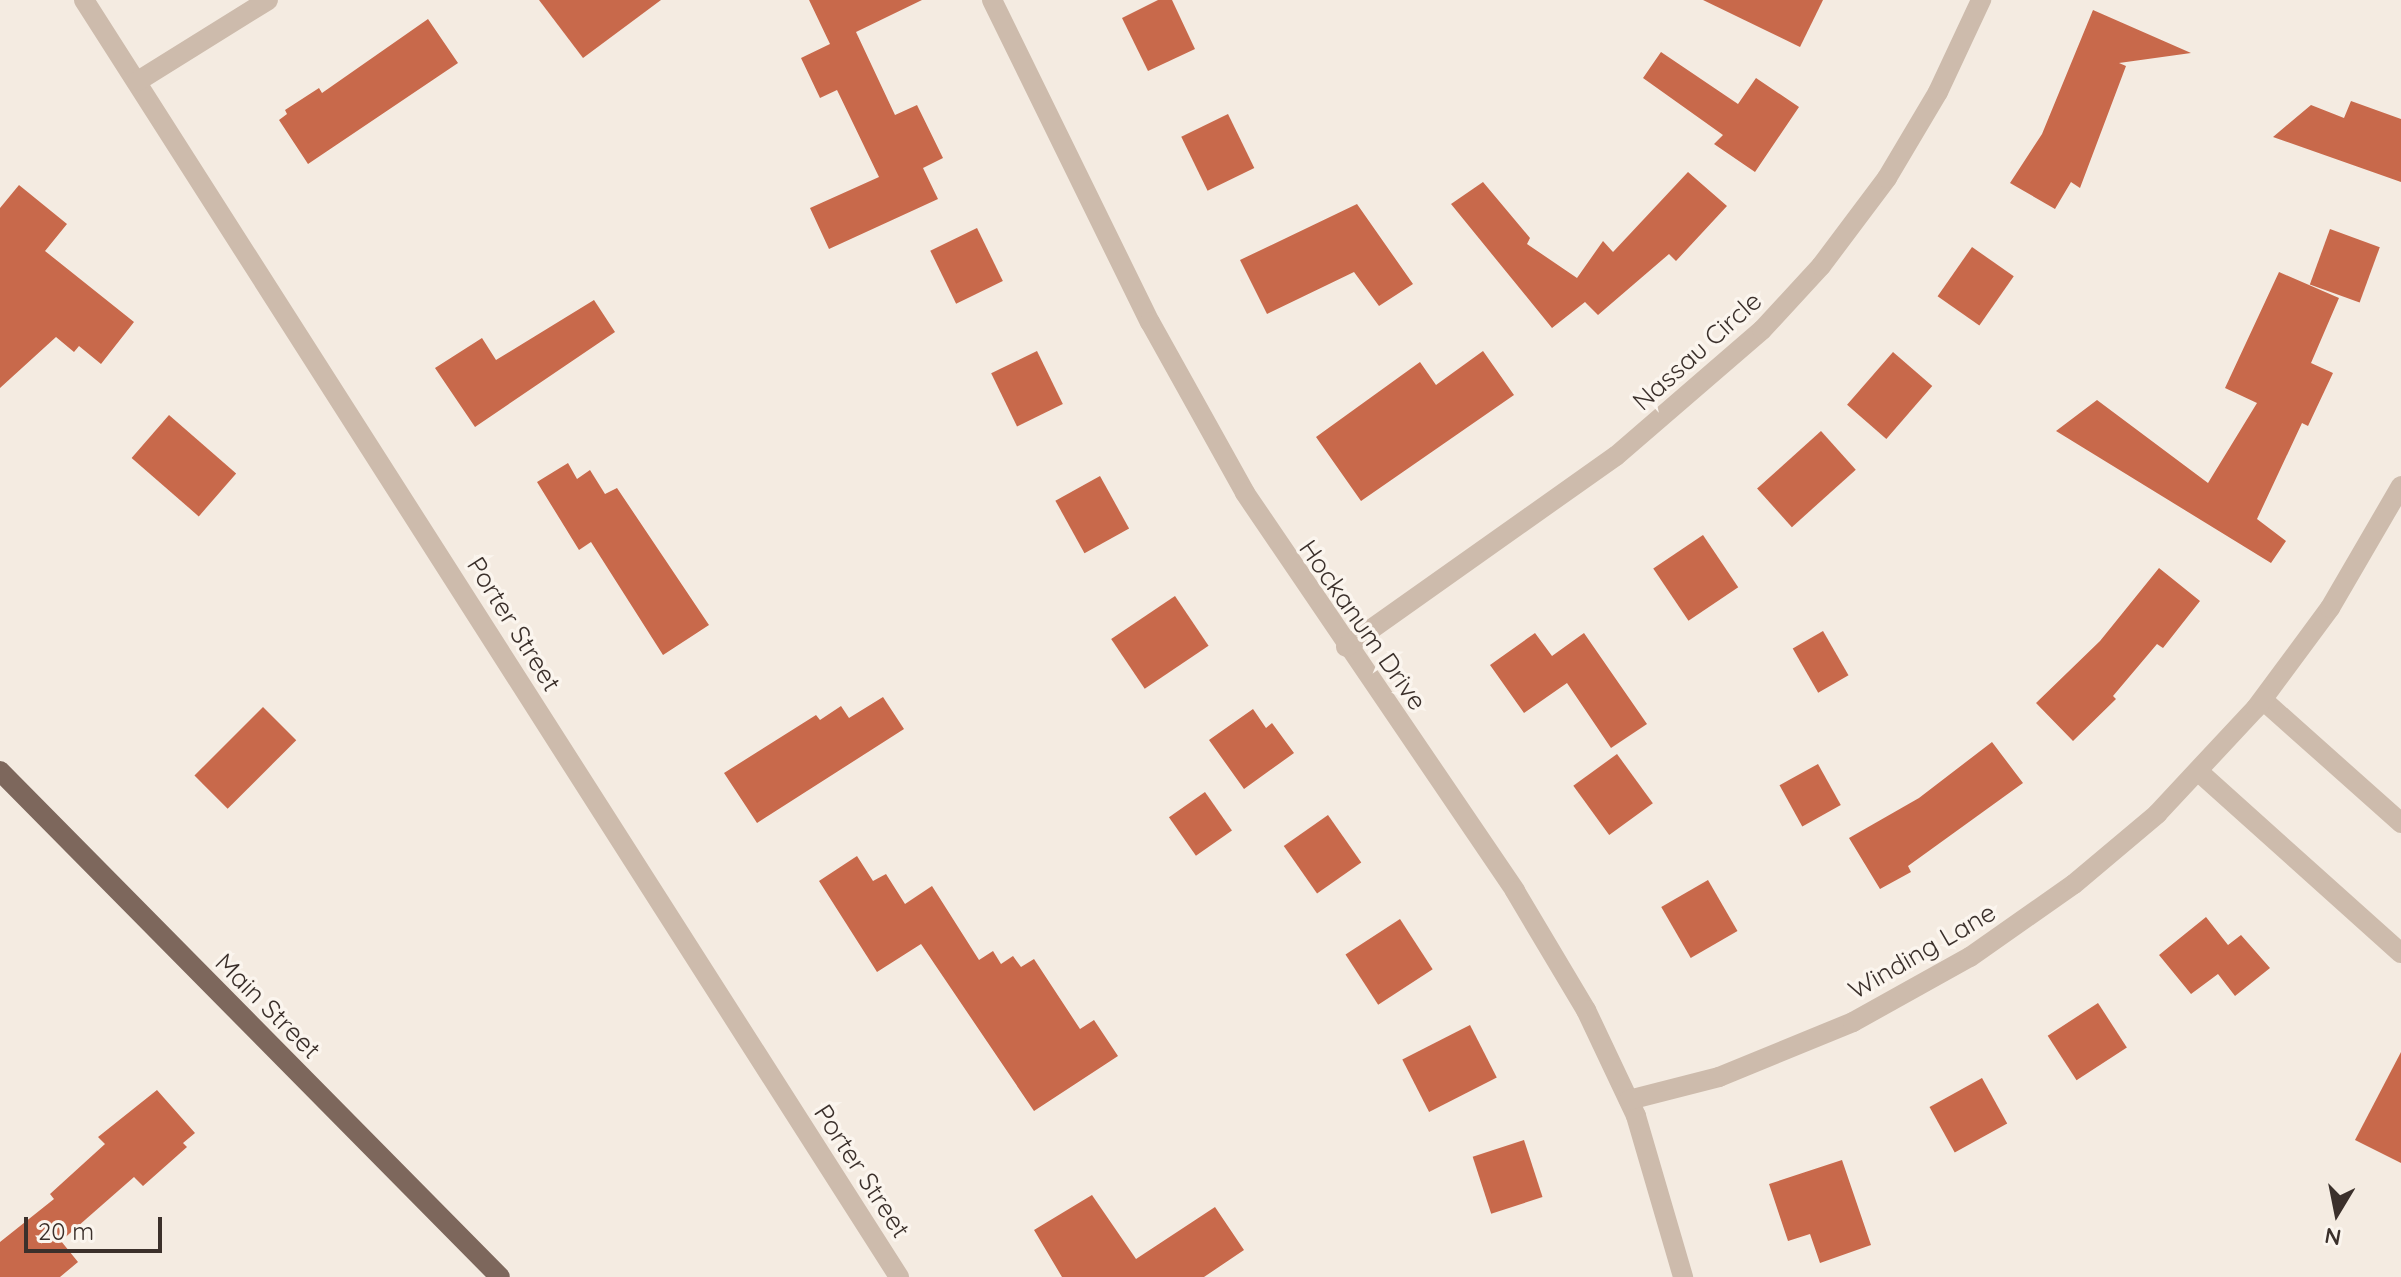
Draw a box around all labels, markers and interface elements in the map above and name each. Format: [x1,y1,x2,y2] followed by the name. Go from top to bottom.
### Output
[1626,285,1768,417] street label: Nassau Circle
[1293,534,1433,716] street label: Hockanum Drive
[460,551,568,697] street label: Porter Street
[1843,896,2001,1006] street label: Winding Lane
[209,947,327,1065] street label: Main Street
[807,1099,917,1243] street label: Porter Street
[2297,1173,2377,1253] north arrow
[28,1201,166,1251] scale bar
[38,1216,94,1246] text: 20 m
[2322,1221,2343,1252] text: N

